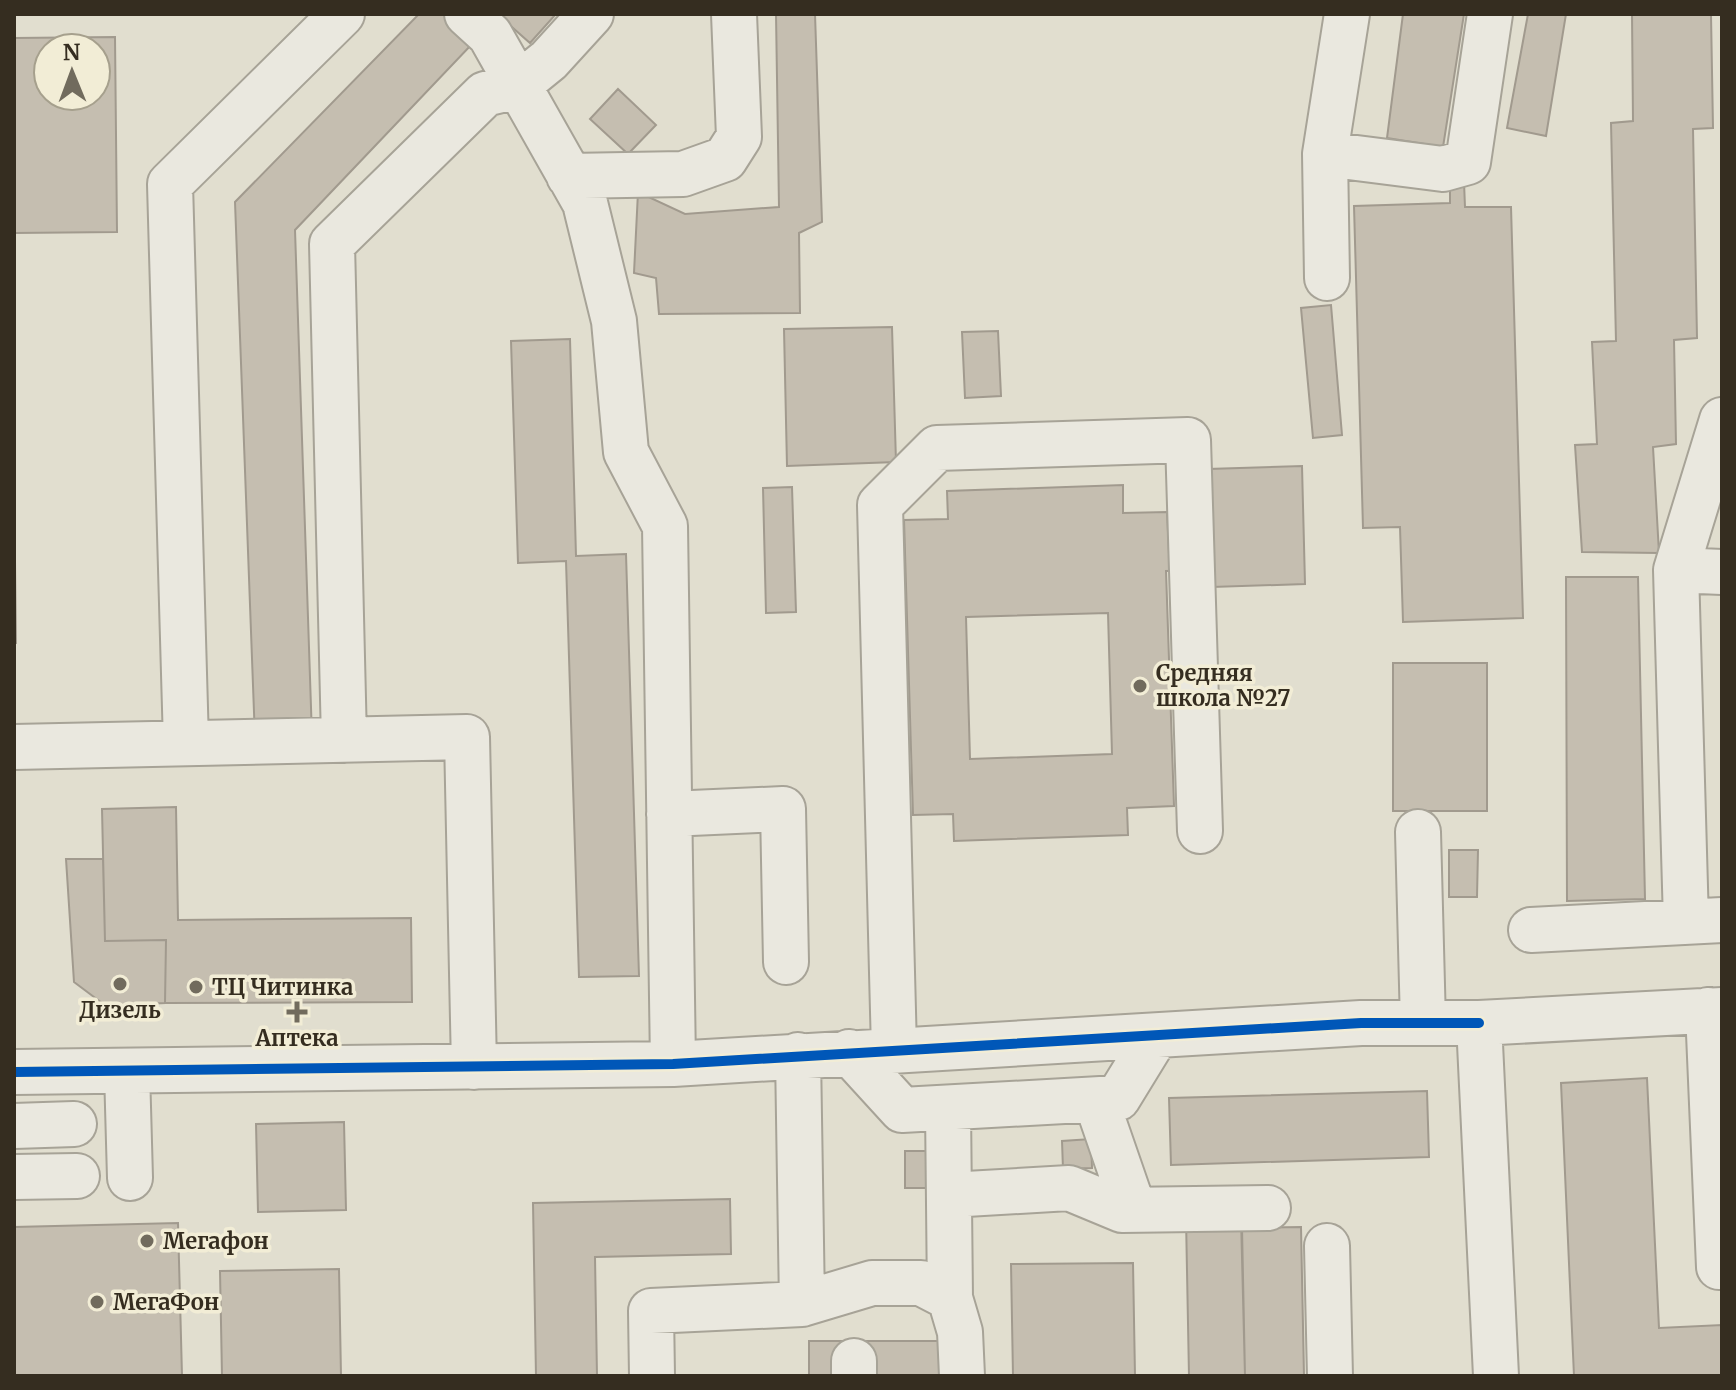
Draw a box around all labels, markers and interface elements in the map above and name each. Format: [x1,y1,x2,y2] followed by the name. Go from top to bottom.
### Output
[32,32,112,112] north arrow
[63,38,81,66] text: N
[1156,659,1290,712] place label: Средняя школа №27
[1131,677,1149,695] marker: Средняя школа №27
[212,973,353,1001] place label: ТЦ Читинка
[111,975,129,993] marker: Дизель
[187,978,205,996] marker: ТЦ Читинка
[79,996,161,1024] place label: Дизель
[288,1003,306,1021] marker: Аптека
[254,1024,339,1052] place label: Аптека
[163,1227,269,1255] place label: Мегафон
[138,1232,156,1250] marker: Мегафон
[113,1288,219,1316] place label: МегаФон
[88,1293,106,1311] marker: МегаФон

